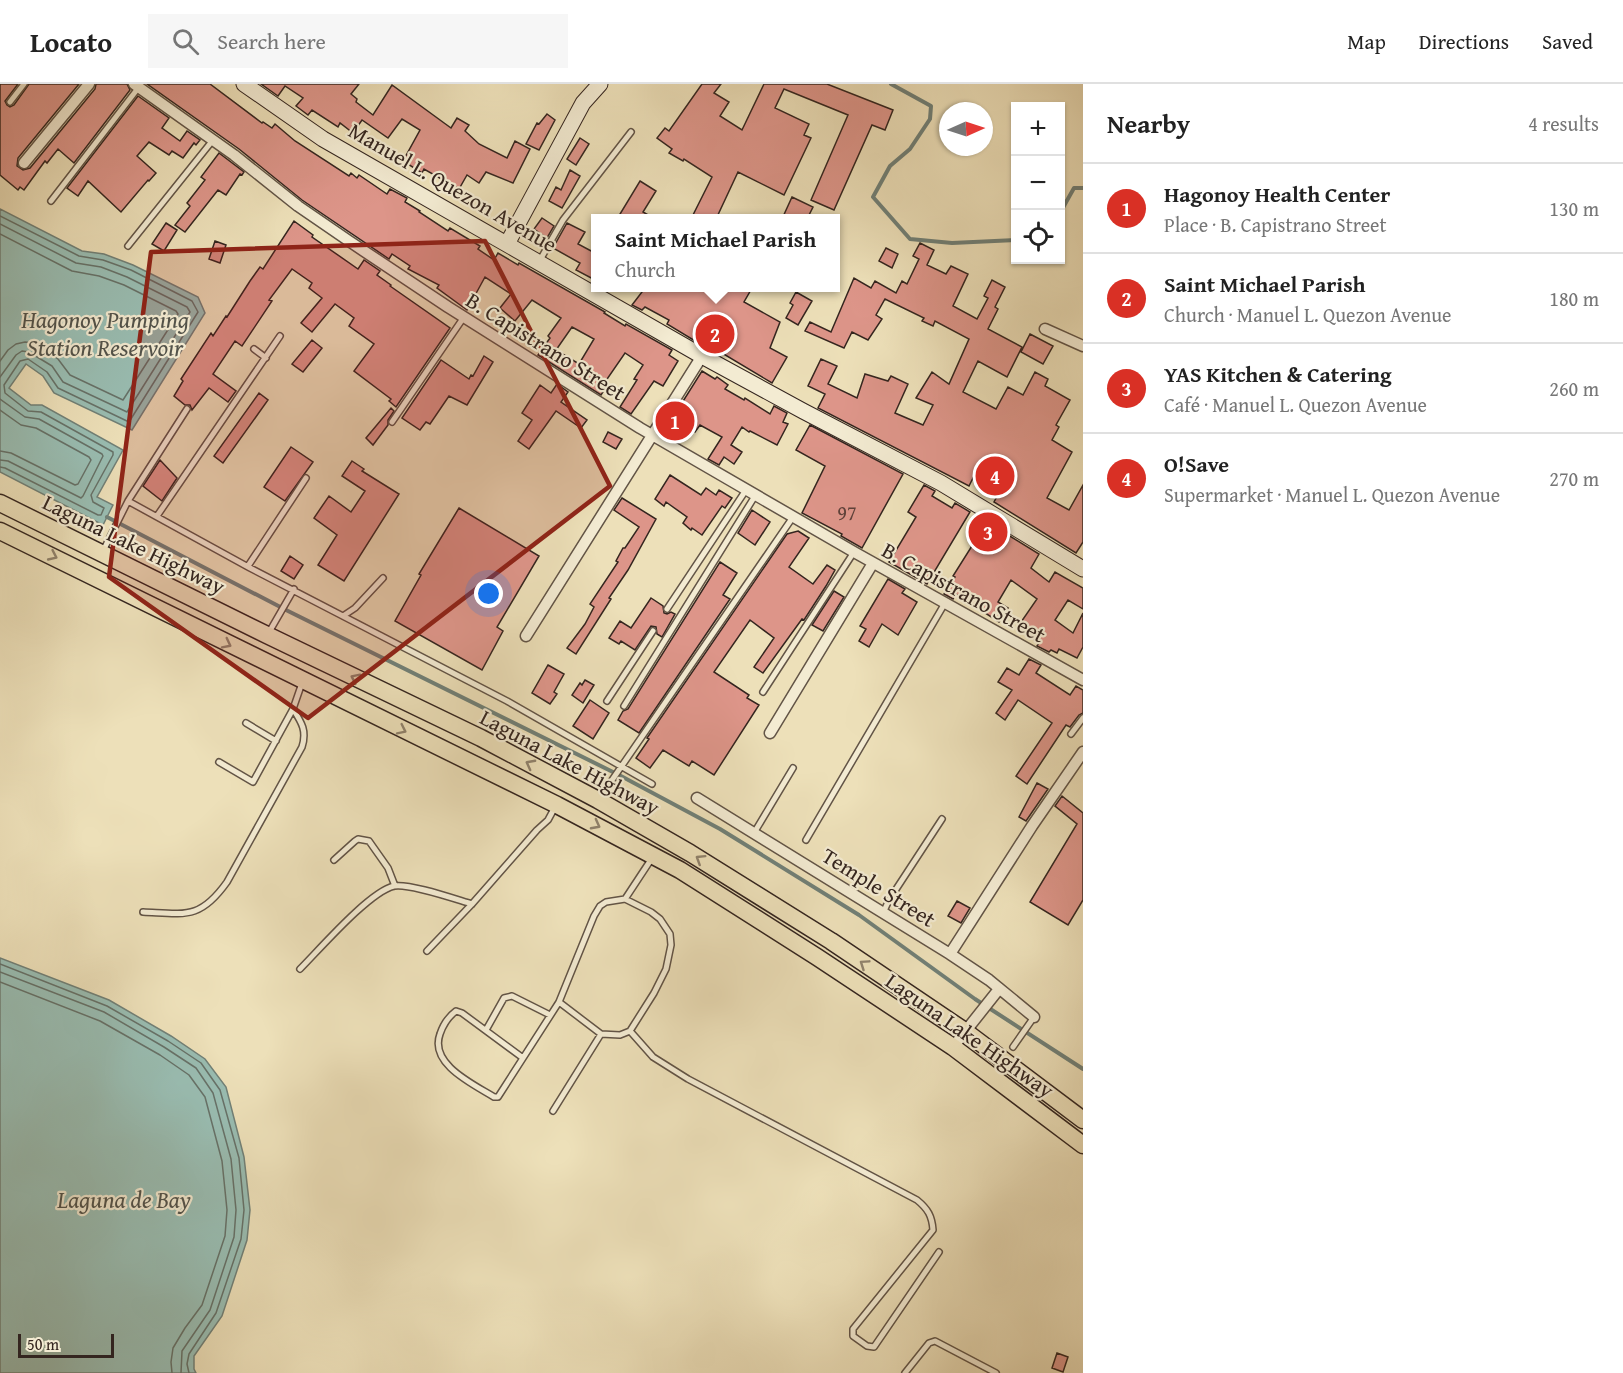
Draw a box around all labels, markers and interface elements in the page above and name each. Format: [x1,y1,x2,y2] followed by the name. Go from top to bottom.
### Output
[148,14,568,68] search box
[30,21,112,62] text: Locato
[169,25,202,58] icon: search
[217,25,326,57] text: Search here
[1347,26,1386,57] text: Map
[1419,26,1509,57] text: Directions
[1542,26,1593,57] text: Saved
[939,102,993,156] north arrow
[1011,102,1065,264] map controls
[1011,102,1065,156] button: +
[1107,104,1190,143] text: Nearby
[1528,109,1599,138] text: 4 results
[343,114,563,260] street label: Manuel L. Quezon Avenue
[1011,156,1065,210] button: −
[1164,178,1390,210] text: Hagonoy Health Center
[1121,194,1132,223] text: 1
[1549,194,1599,223] text: 130 m
[1011,210,1065,264] button: locate
[1164,210,1386,239] text: Place · B. Capistrano Street
[591,214,840,292] popup
[615,223,816,255] text: Saint Michael Parish
[615,255,675,284] text: Church
[1164,268,1366,300] text: Saint Michael Parish
[460,284,632,408] street label: B. Capistrano Street
[1121,284,1132,313] text: 2
[1549,284,1599,313] text: 180 m
[1164,300,1452,329] text: Church · Manuel L. Quezon Avenue
[20,302,189,365] water label: Hagonoy Pumping Station Reservoir
[696,312,734,356] pin: 2
[1164,358,1392,390] text: YAS Kitchen & Catering
[1121,374,1132,403] text: 3
[1549,374,1599,403] text: 260 m
[1164,390,1427,419] text: Café · Manuel L. Quezon Avenue
[656,398,694,444] pin: 1
[1164,448,1229,480] text: O!Save
[976,454,1014,498] pin: 4
[1121,464,1132,493] text: 4
[1549,464,1599,493] text: 270 m
[1164,480,1500,509] text: Supermarket · Manuel L. Quezon Avenue
[37,486,231,602] street label: Laguna Lake Highway
[837,498,857,527] house number: 97
[968,510,1008,554] pin: 3
[876,534,1052,650] street label: B. Capistrano Street
[46,549,57,561] one-way arrow
[474,579,503,608] your location
[221,637,231,648] one-way arrow
[350,673,361,685] one-way arrow
[474,701,666,823] street label: Laguna Lake Highway
[396,722,407,734] one-way arrow
[525,760,536,771] one-way arrow
[590,818,600,829] one-way arrow
[816,839,942,935] street label: Temple Street
[696,855,706,867] one-way arrow
[860,960,871,971] one-way arrow
[879,965,1061,1105] street label: Laguna Lake Highway
[56,1182,191,1217] water label: Laguna de Bay
[18,1331,114,1358] scale bar
[27,1332,59,1356] text: 50 m

